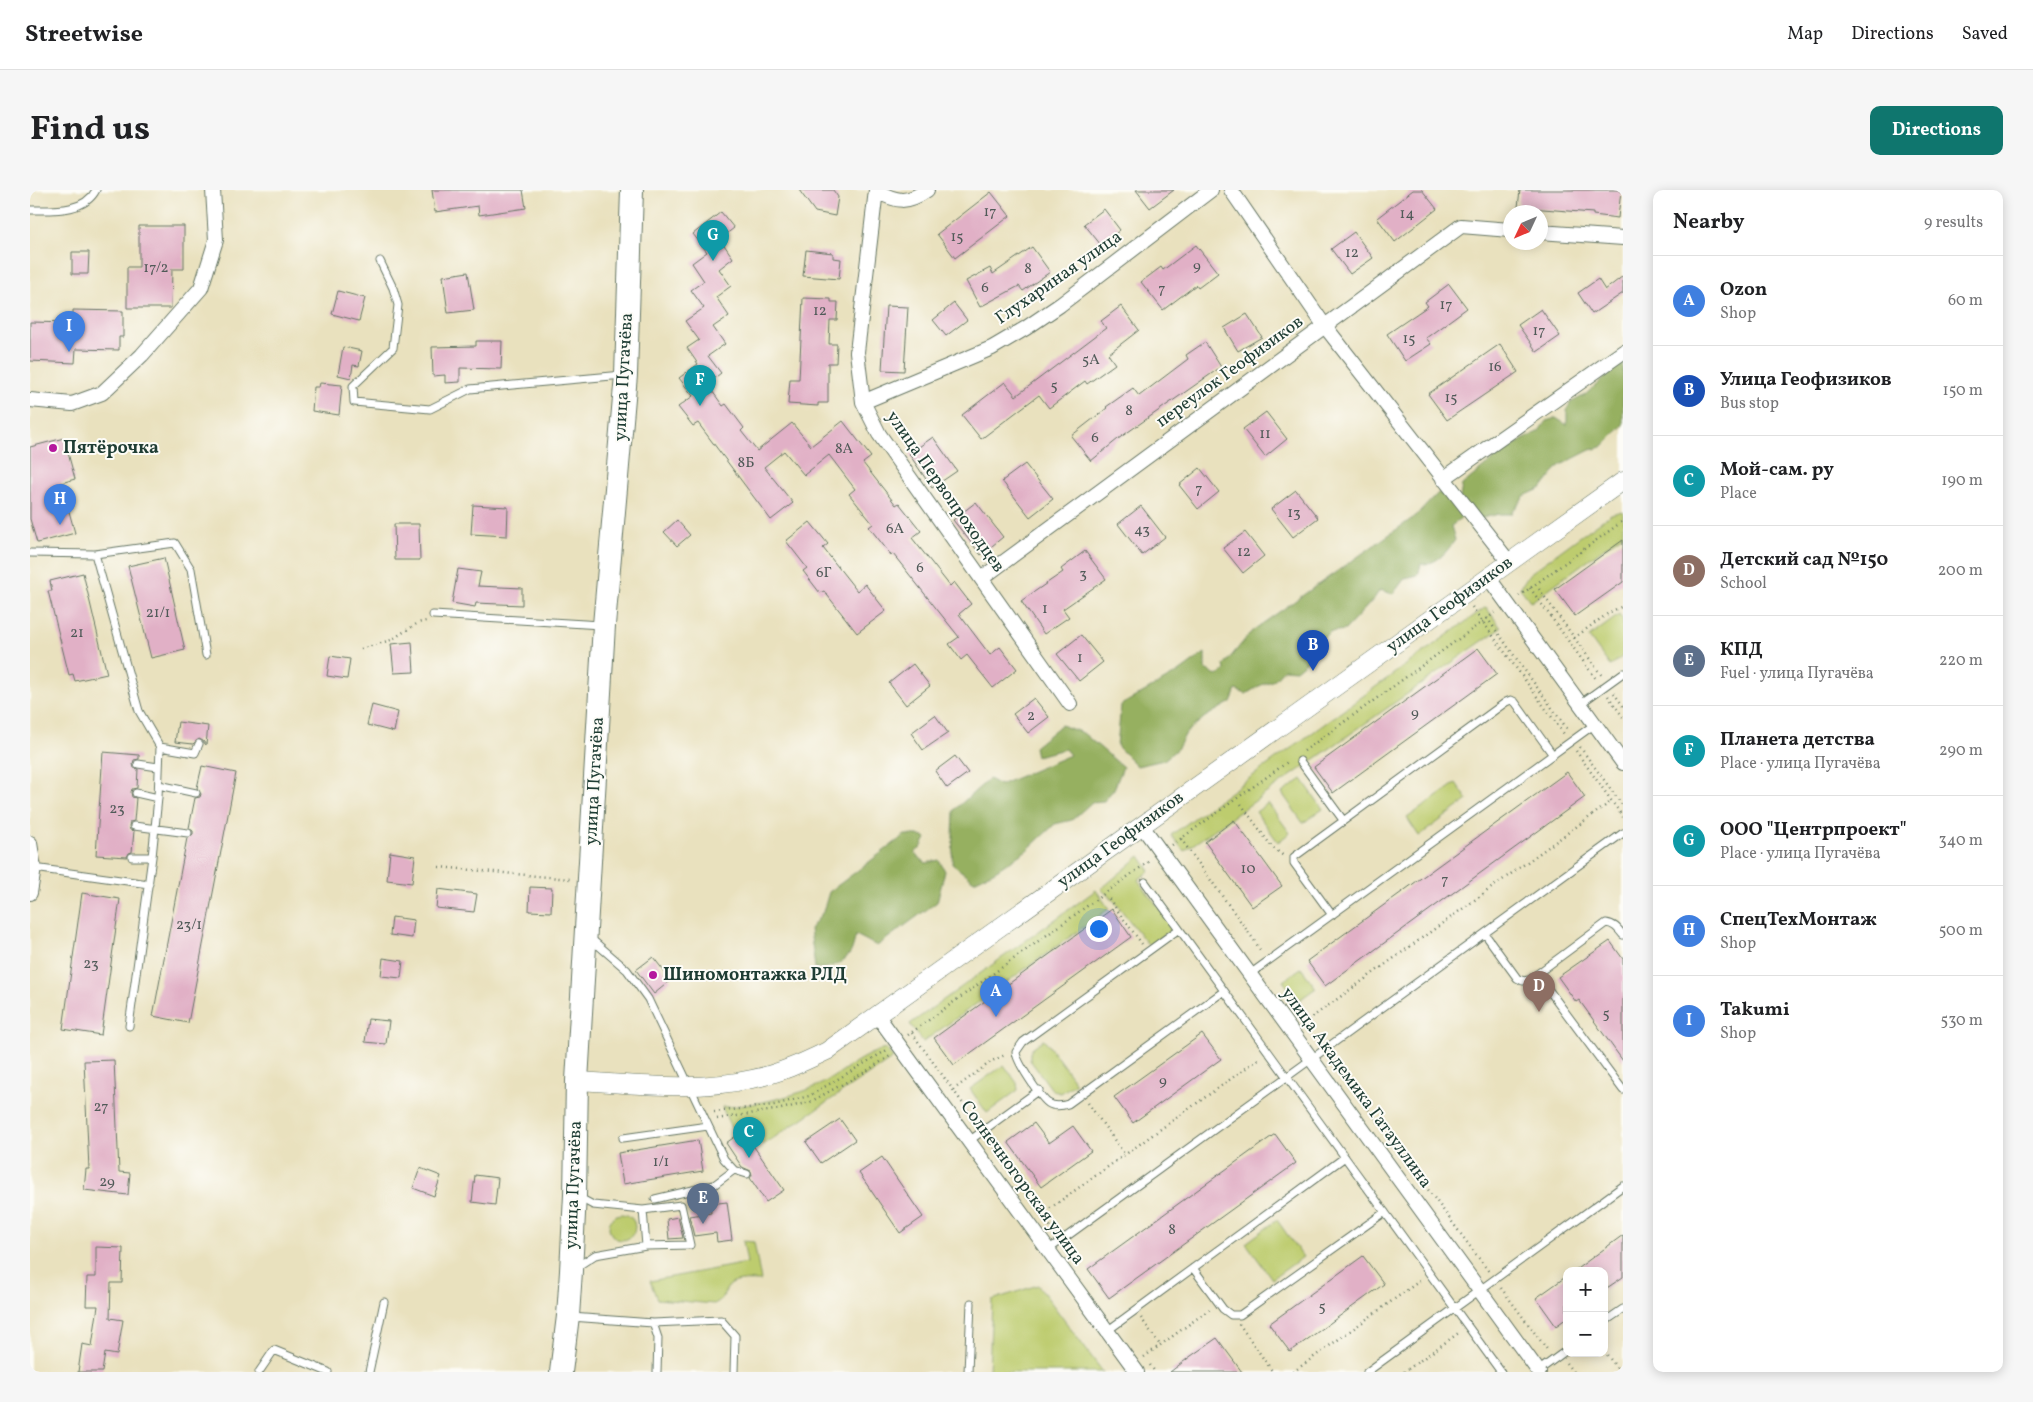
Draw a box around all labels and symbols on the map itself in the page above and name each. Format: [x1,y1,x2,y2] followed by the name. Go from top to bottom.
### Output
[983,202,997,223] house number: 17
[1400,204,1414,225] house number: 14
[1503,205,1548,250] north arrow
[697,220,729,261] pin: G
[991,225,1127,331] street label: Глухариная улица
[950,227,964,248] house number: 15
[1345,243,1359,264] house number: 12
[1193,256,1201,277] house number: 9
[143,258,169,279] house number: 17/2
[1024,259,1032,280] house number: 8
[981,278,989,299] house number: 6
[1158,279,1166,300] house number: 7
[1439,295,1453,316] house number: 17
[813,301,827,322] house number: 12
[1151,310,1309,434] street label: переулок Геофизиков
[53,311,85,352] pin: I
[608,312,640,442] street label: улица Пугачёва
[1532,321,1546,342] house number: 17
[1402,329,1416,350] house number: 15
[1082,350,1100,371] house number: 5А
[1488,357,1502,378] house number: 16
[684,365,716,406] pin: F
[1050,376,1058,397] house number: 5
[1444,388,1458,409] house number: 15
[1125,401,1133,422] house number: 8
[880,406,1010,578] street label: улица Первопроходцев
[1259,424,1271,445] house number: 11
[1091,428,1099,449] house number: 6
[63,436,159,461] place label: Пятёрочка
[835,439,854,460] house number: 8А
[47,442,59,454] marker: Пятёрочка
[738,453,754,474] house number: 8Б
[1195,479,1203,500] house number: 7
[44,484,76,525] pin: H
[1287,503,1301,524] house number: 13
[886,519,905,540] house number: 6А
[1134,520,1150,541] house number: 43
[1237,542,1251,563] house number: 12
[1382,551,1518,659] street label: улица Геофизиков
[916,558,924,579] house number: 6
[816,563,832,584] house number: 6Г
[1079,564,1087,585] house number: 3
[1042,599,1048,620] house number: 1
[146,603,170,624] house number: 21/1
[70,623,84,644] house number: 21
[1297,630,1329,671] pin: B
[1077,648,1083,669] house number: 1
[1411,703,1419,724] house number: 9
[1027,706,1035,727] house number: 2
[579,716,611,846] street label: улица Пугачёва
[1053,786,1189,894] street label: улица Геофизиков
[109,799,125,820] house number: 23
[1241,859,1255,880] house number: 10
[1441,870,1449,891] house number: 7
[176,915,202,936] house number: 23/1
[1086,916,1112,942] your location
[83,954,99,975] house number: 23
[663,963,847,988] place label: Шиномонтажка РЛД
[647,969,659,981] marker: Шиномонтажка РЛД
[1523,971,1555,1012] pin: D
[980,976,1012,1017] pin: A
[1274,982,1438,1194] street label: улица Академика Гатауллина
[1602,1004,1610,1025] house number: 5
[1159,1071,1167,1092] house number: 9
[954,1096,1090,1270] street label: Солнечногорская улица
[94,1097,108,1118] house number: 27
[733,1117,765,1158] pin: C
[559,1120,589,1250] street label: улица Пугачёва
[653,1152,669,1173] house number: 1/1
[99,1172,115,1193] house number: 29
[687,1183,719,1224] pin: E
[1168,1220,1176,1241] house number: 8
[1318,1297,1326,1318] house number: 5

